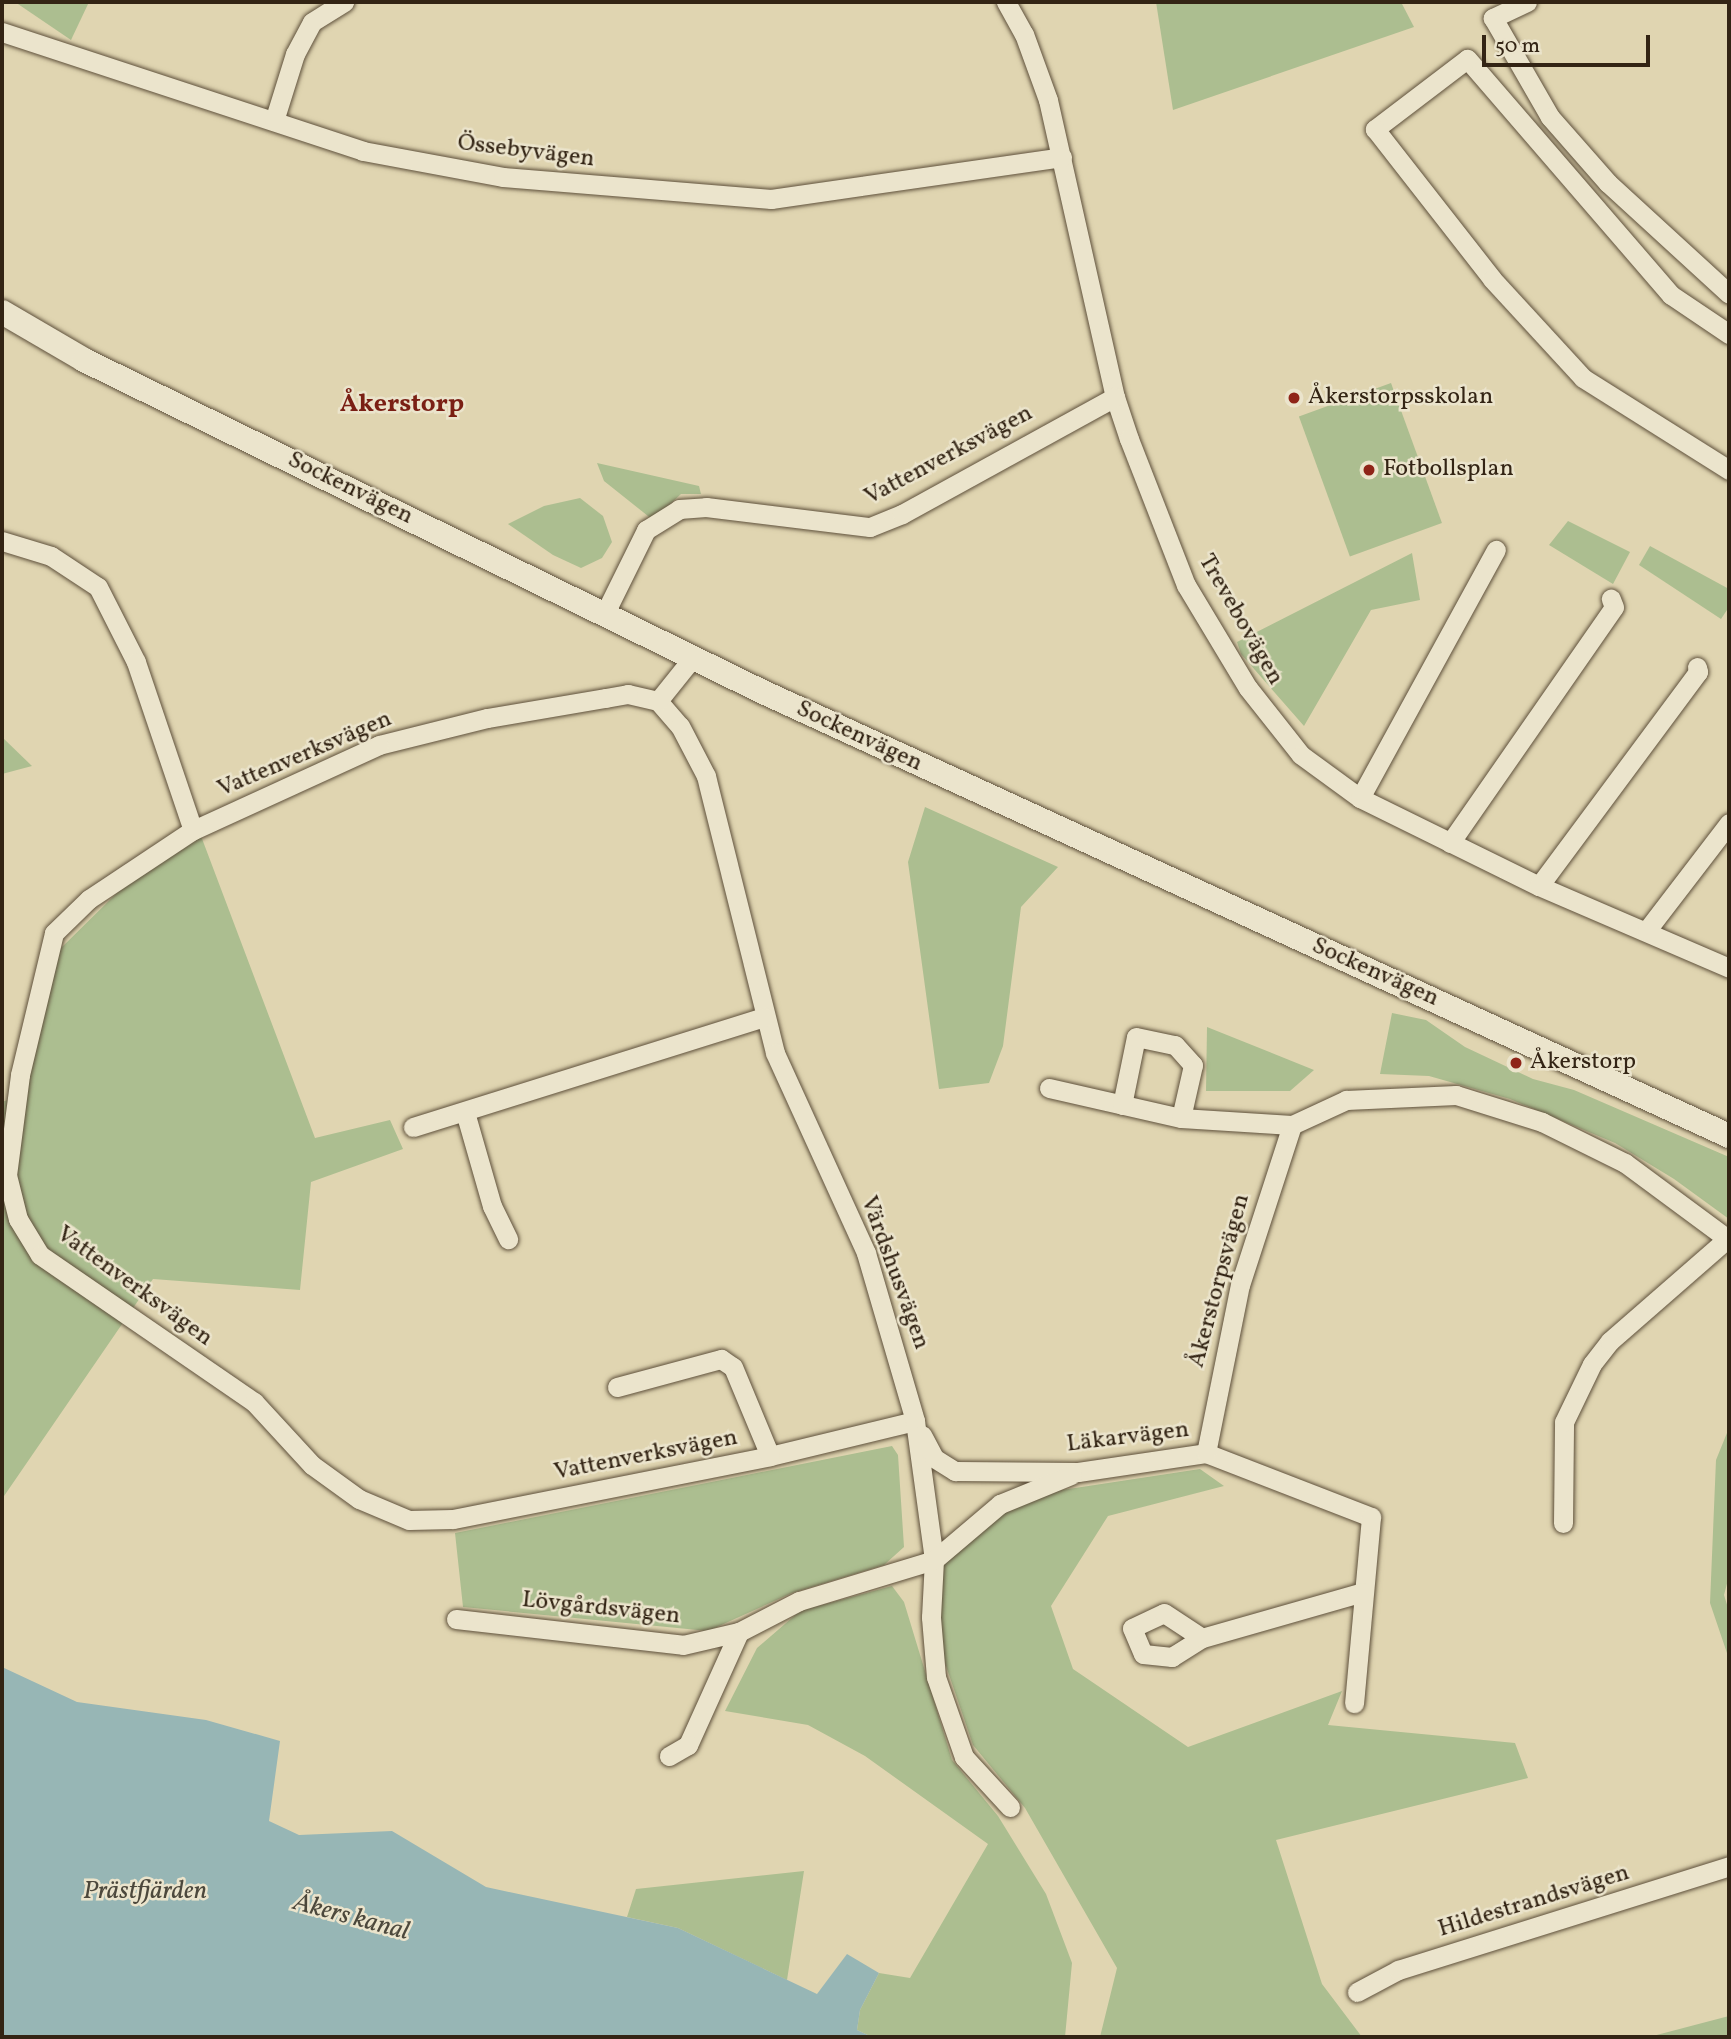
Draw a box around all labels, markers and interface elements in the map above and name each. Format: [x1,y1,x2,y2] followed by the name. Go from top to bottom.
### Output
[1486,21,1654,65] scale bar
[1495,32,1540,61] text: 50 m
[456,129,596,175] street label: Össebyvägen
[1308,384,1493,412] place label: Åkerstorpsskolan
[340,389,464,421] district label: Åkerstorp
[1286,390,1302,406] marker: Åkerstorpsskolan
[860,400,1038,512] street label: Vattenverksvägen
[282,446,418,532] street label: Sockenvägen
[1383,456,1514,484] place label: Fotbollsplan
[1361,462,1377,478] marker: Fotbollsplan
[1191,549,1289,691] street label: Trevebovägen
[791,695,927,779] street label: Sockenvägen
[214,705,396,805] street label: Vattenverksvägen
[1307,932,1443,1014] street label: Sockenvägen
[1530,1049,1636,1077] place label: Åkerstorp
[1508,1055,1524,1071] marker: Åkerstorp
[1183,1191,1257,1371] street label: Åkerstorpsvägen
[853,1193,935,1353] street label: Värdshusvägen
[50,1221,218,1353] street label: Vattenverksvägen
[1065,1416,1191,1460] street label: Läkarvägen
[552,1424,740,1488] street label: Vattenverksvägen
[521,1586,681,1632] street label: Lövgårdsvägen
[1435,1859,1633,1945] street label: Hildestrandsvägen
[83,1876,207,1908] water label: Prästfjärden
[290,1888,412,1948] water label: Åkers kanal

